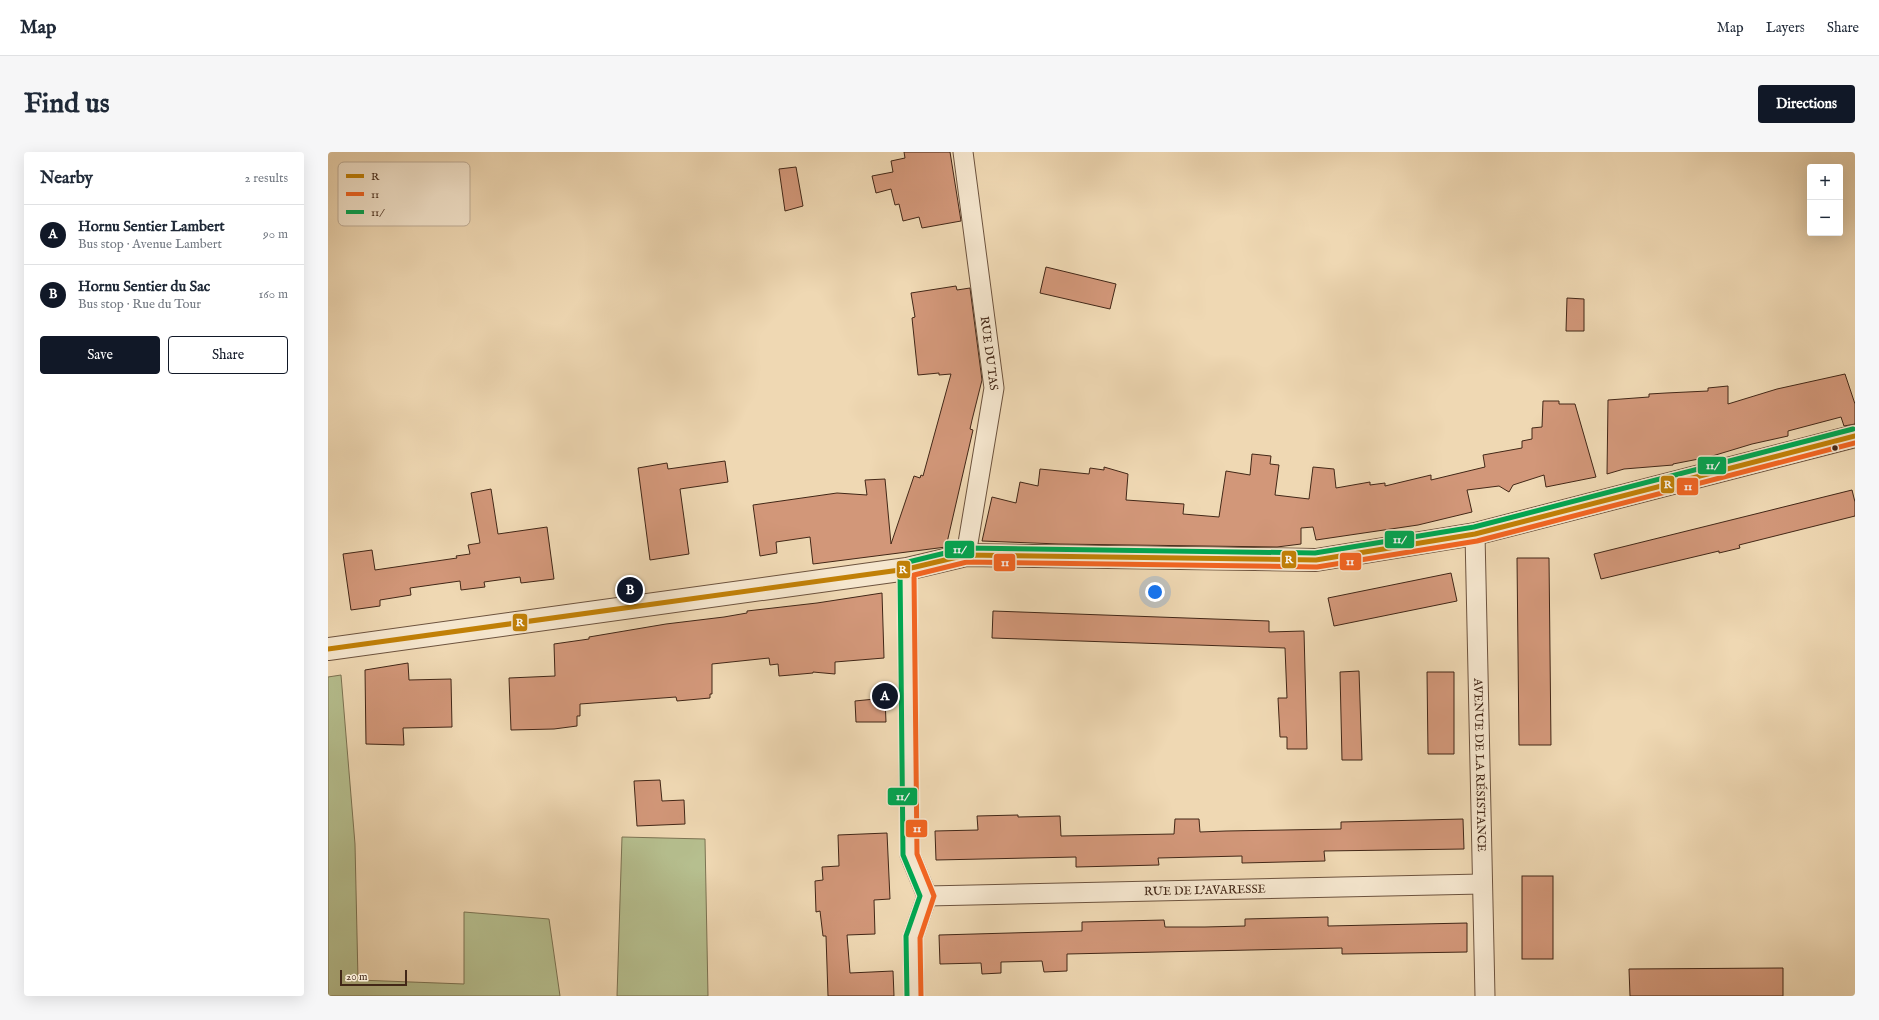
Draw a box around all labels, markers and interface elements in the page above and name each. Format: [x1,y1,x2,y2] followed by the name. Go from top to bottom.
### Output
[20,16,56,40] text: Map
[1717,19,1744,37] text: Map
[1766,19,1805,37] text: Layers
[1827,19,1859,37] text: Share
[1758,85,1855,123] button: Directions
[24,87,110,122] text: Find us
[338,162,470,226] legend
[1807,164,1843,236] map controls
[1807,164,1843,200] button: +
[40,168,93,189] text: Nearby
[244,170,288,187] text: 2 results
[371,170,380,184] text: R
[371,188,379,202] text: 11
[1807,200,1843,236] button: −
[371,206,385,220] text: 11/
[78,217,225,236] text: Hornu Sentier Lambert
[49,226,57,243] text: A
[263,226,288,243] text: 90 m
[78,236,222,253] text: Bus stop · Avenue Lambert
[78,277,210,296] text: Hornu Sentier du Sac
[49,286,57,303] text: B
[258,286,288,303] text: 160 m
[78,296,201,313] text: Bus stop · Rue du Tour
[977,315,1001,391] street label: RUE DU TAS
[40,336,160,374] button: Save
[168,336,288,374] button: Share
[1830,443,1840,453] unlabelled marker
[1697,456,1727,475] line badge: 11/
[1706,459,1720,473] text: 11/
[1660,475,1675,494] line badge: R
[1676,477,1699,496] line badge: 11
[1664,478,1673,492] text: R
[1684,480,1692,494] text: 11
[1384,530,1415,549] line badge: 11/
[1393,533,1407,547] text: 11/
[944,540,975,559] line badge: 11/
[953,543,967,557] text: 11/
[1281,550,1297,569] line badge: R
[1339,552,1362,571] line badge: 11
[993,553,1016,572] line badge: 11
[1285,553,1294,567] text: R
[1346,555,1354,569] text: 11
[1001,556,1009,570] text: 11
[896,560,911,579] line badge: R
[899,563,908,577] text: R
[617,575,643,605] pin: B
[1145,582,1165,602] your location
[512,613,528,632] line badge: R
[516,616,525,630] text: R
[1470,677,1489,852] street label: AVENUE DE LA RÉSISTANCE
[872,681,898,711] pin: A
[887,787,918,806] line badge: 11/
[896,790,910,804] text: 11/
[905,819,928,838] line badge: 11
[913,822,921,836] text: 11
[1144,882,1266,899] street label: RUE DE L'AVARESSE
[340,968,407,987] scale bar
[346,970,367,984] text: 20 m

